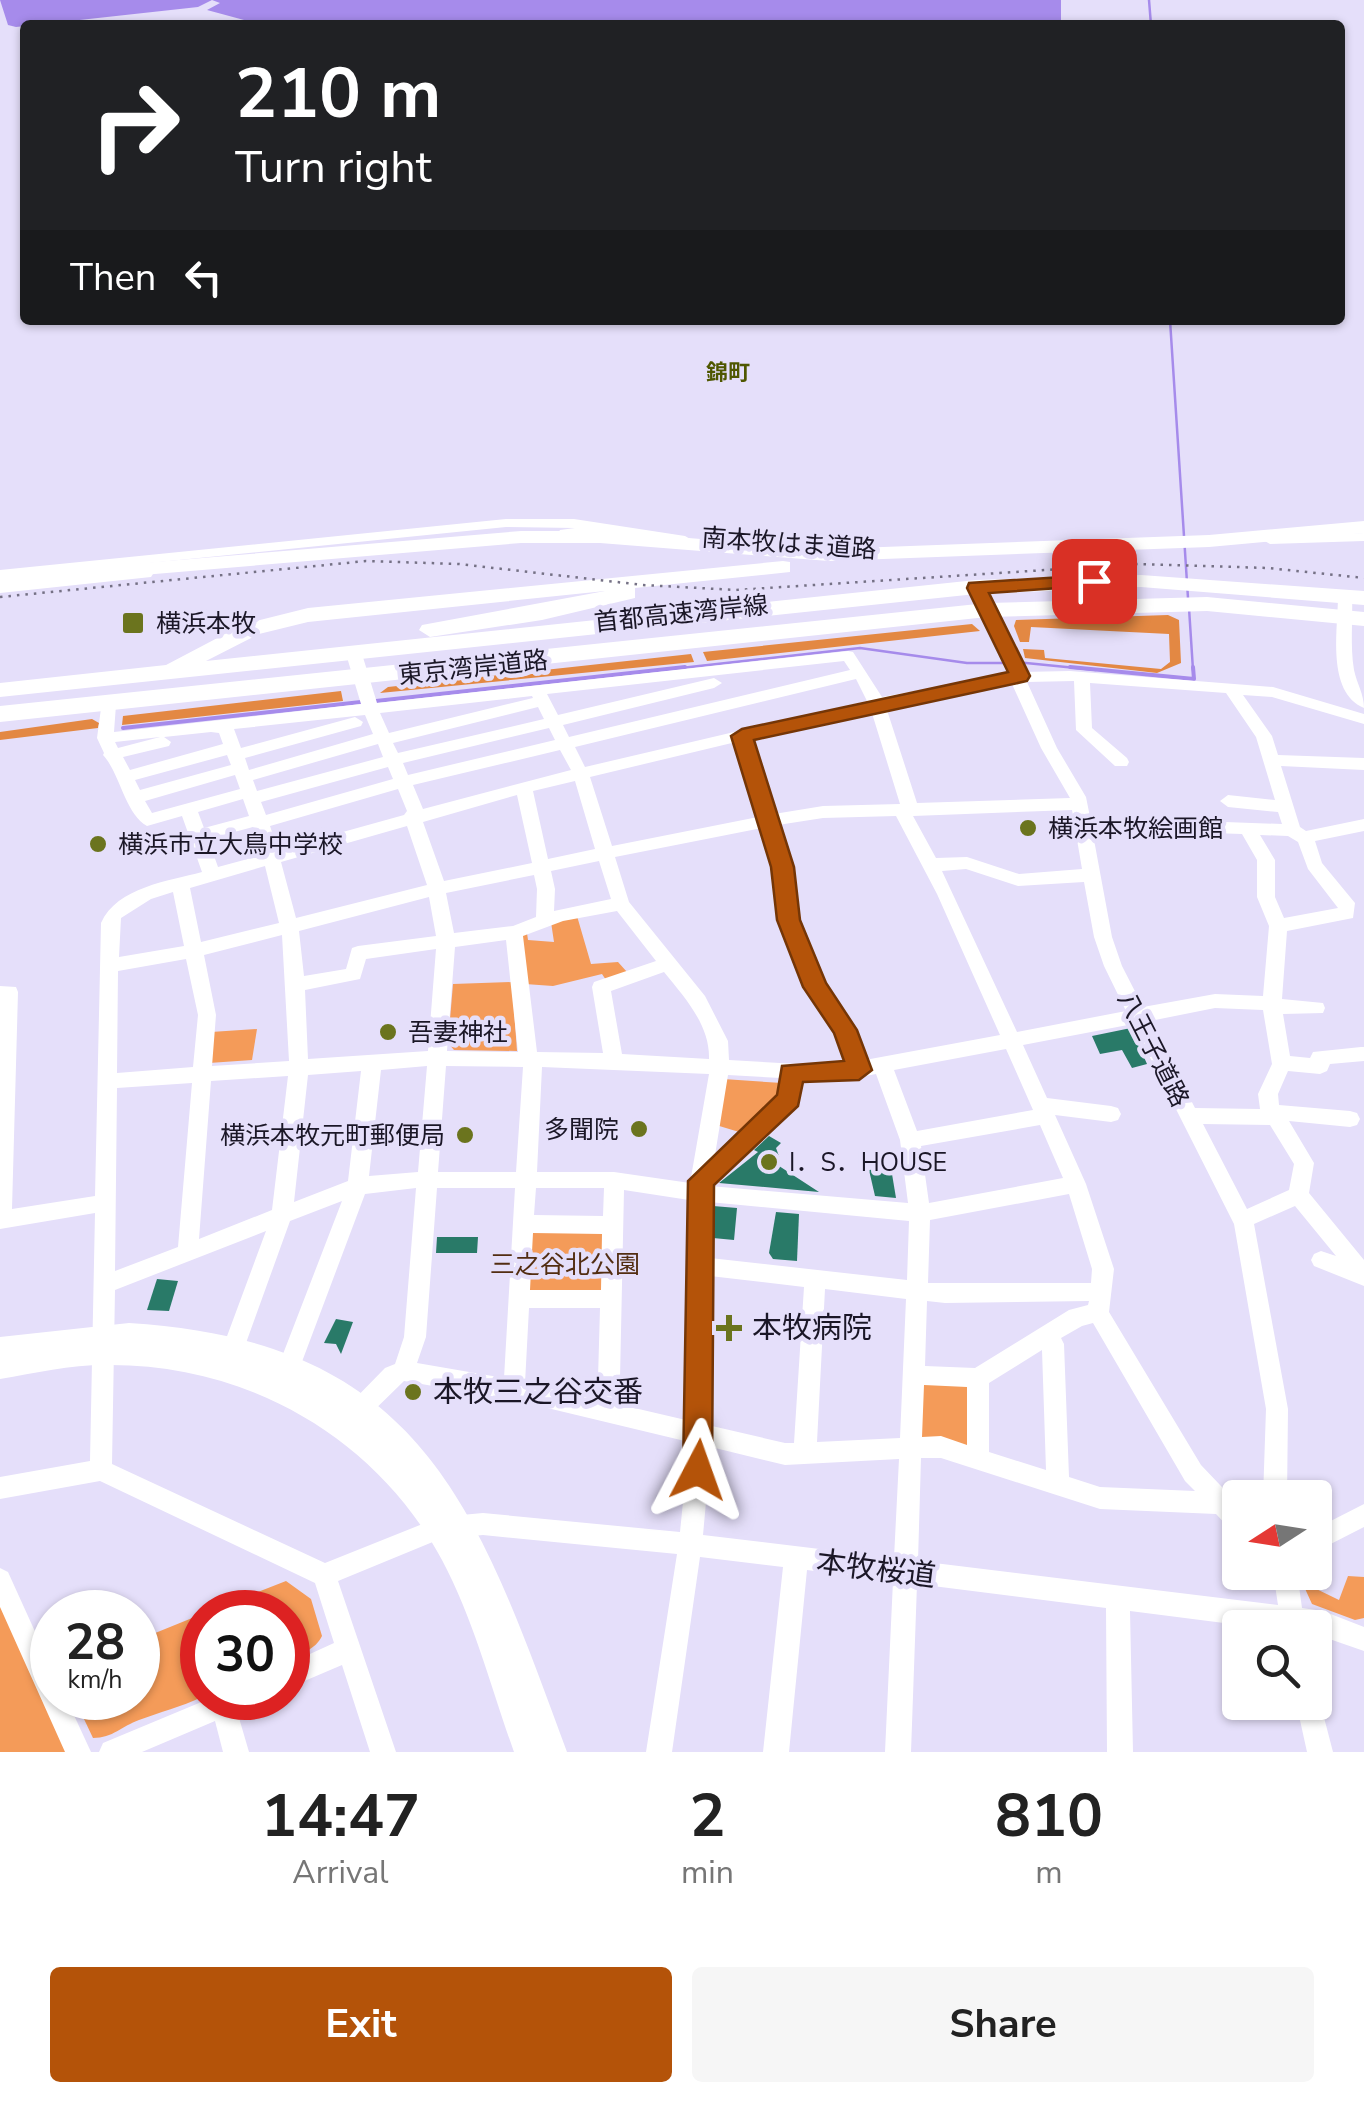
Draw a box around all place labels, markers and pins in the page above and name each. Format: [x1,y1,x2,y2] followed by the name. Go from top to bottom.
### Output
[1052,539,1137,624] pin
[156,607,256,641] place label: 横浜本牧
[120,610,146,636] marker: 横浜本牧
[1048,812,1223,846] place label: 横浜本牧絵画館
[1017,817,1039,839] marker: 横浜本牧絵画館
[118,828,343,862] place label: 横浜市立大鳥中学校
[87,833,109,855] marker: 横浜市立大鳥中学校
[408,1016,508,1050] place label: 吾妻神社
[377,1021,399,1043] marker: 吾妻神社
[544,1113,619,1147] place label: 多聞院
[628,1118,650,1140] marker: 多聞院
[220,1119,445,1153] place label: 横浜本牧元町郵便局
[454,1124,476,1146] marker: 横浜本牧元町郵便局
[789,1146,947,1180] place label: I．S．HOUSE
[758,1151,780,1173] marker: I．S．HOUSE
[752,1308,872,1349] place label: 本牧病院
[716,1315,742,1341] marker: 本牧病院
[433,1372,643,1413] place label: 本牧三之谷交番
[402,1381,424,1403] marker: 本牧三之谷交番

